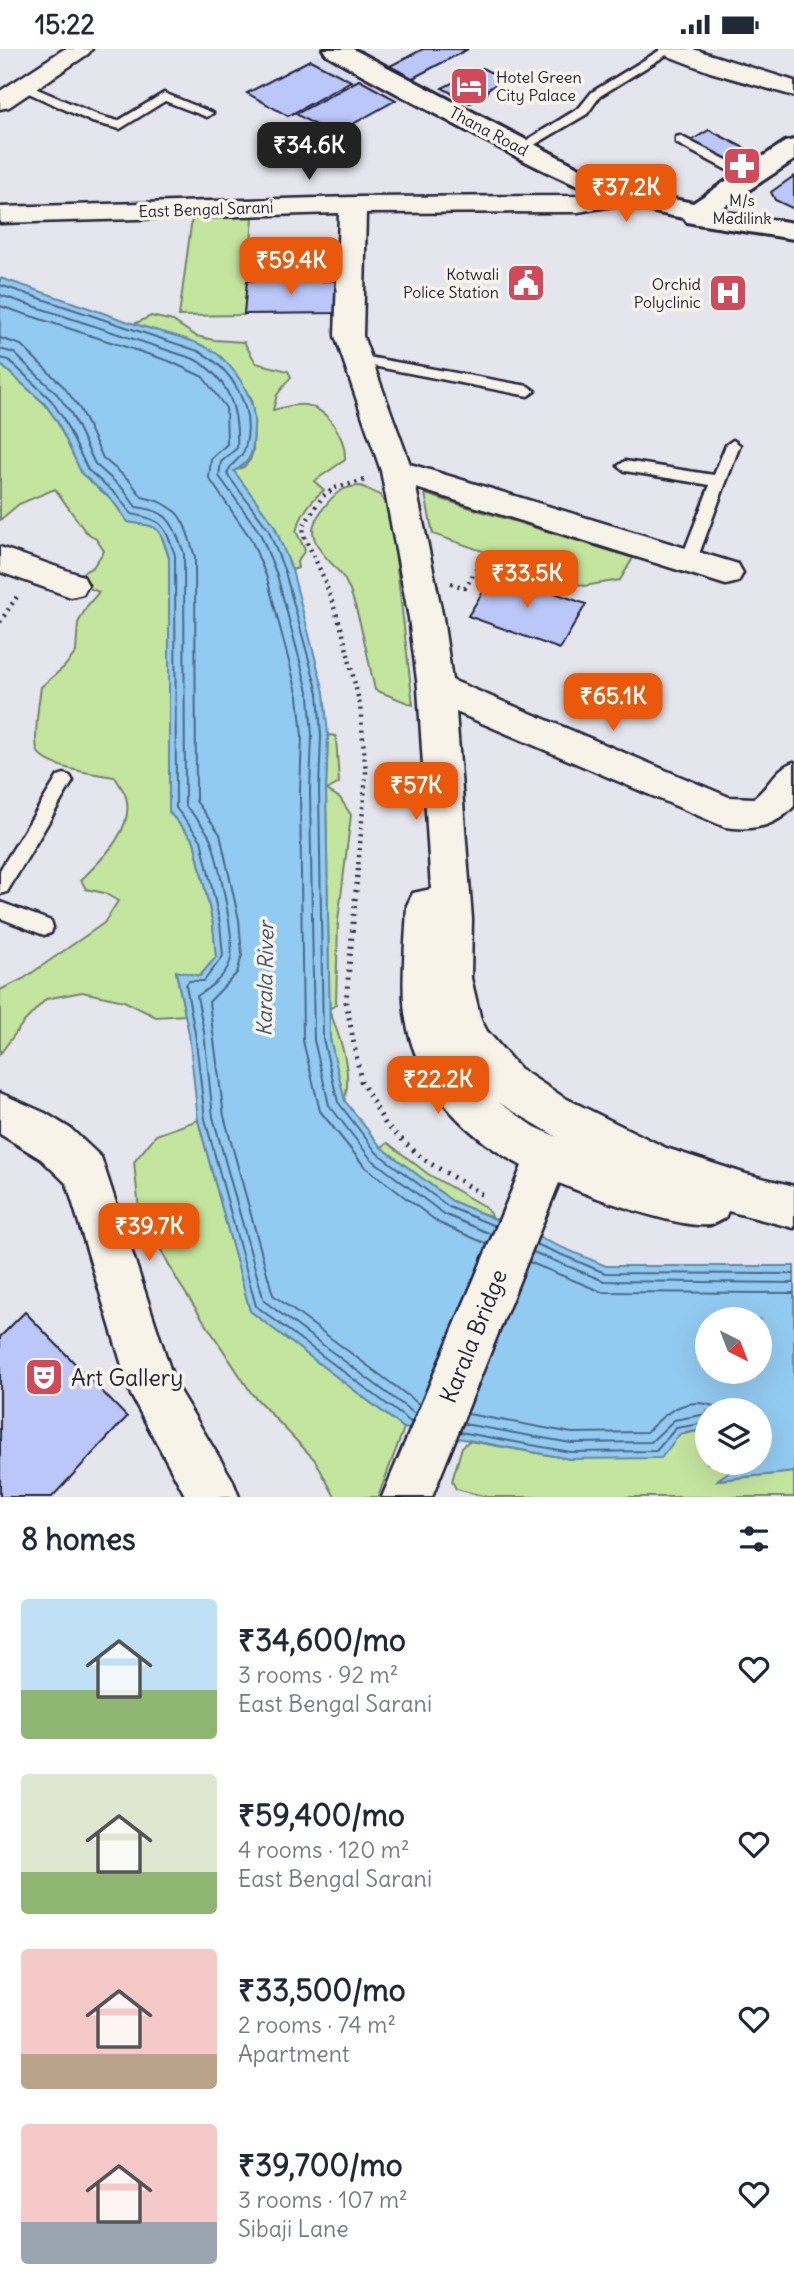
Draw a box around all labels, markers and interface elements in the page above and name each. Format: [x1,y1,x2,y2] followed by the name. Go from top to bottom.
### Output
[35,8,95,41] text: 15:22
[448,65,490,107] hotel icon: Hotel Green City Palace
[496,67,582,105] place label: Hotel Green City Palace
[446,102,532,160] street label: Thana Road
[252,123,366,182] pin: ₹34.6K
[273,130,345,159] text: ₹34.6K
[721,145,763,187] pharmacy icon: M/s Medilink
[569,165,683,224] pin: ₹37.2K
[591,172,661,201] text: ₹37.2K
[712,190,772,228] place label: M/s Medilink
[138,197,274,221] street label: East Bengal Sarani
[234,237,348,297] pin: ₹59.4K
[256,245,326,274] text: ₹59.4K
[505,262,547,304] public building icon: Kotwali Police Station
[403,264,499,302] place label: Kotwali Police Station
[707,272,749,314] hospital icon: Orchid Polyclinic
[634,274,701,312] place label: Orchid Polyclinic
[470,551,584,610] pin: ₹33.5K
[491,558,563,587] text: ₹33.5K
[556,673,670,733] pin: ₹65.1K
[580,681,646,710] text: ₹65.1K
[375,763,457,822] pin: ₹57K
[390,770,442,799] text: ₹57K
[250,919,280,1037] water label: Karala River
[381,1056,495,1116] pin: ₹22.2K
[403,1064,473,1093] text: ₹22.2K
[92,1203,206,1263] pin: ₹39.7K
[114,1211,184,1240] text: ₹39.7K
[433,1265,513,1407] street label: Karala Bridge
[695,1307,772,1384] north arrow
[695,1307,772,1475] map controls
[23,1356,65,1398] theatre icon: Art Gallery
[71,1363,183,1392] place label: Art Gallery
[695,1398,772,1475] button: layers
[21,1520,136,1558] text: 8 homes
[735,1520,773,1558] icon: filters
[238,1621,406,1659] text: ₹34,600/mo
[77,1627,161,1711] icon: home
[735,1650,773,1688] icon: heart
[238,1660,398,1689] text: 3 rooms · 92 m²
[238,1689,432,1718] text: East Bengal Sarani
[238,1796,405,1834] text: ₹59,400/mo
[77,1802,161,1886] icon: home
[735,1825,773,1863] icon: heart
[238,1835,410,1864] text: 4 rooms · 120 m²
[238,1864,432,1893] text: East Bengal Sarani
[238,1971,406,2009] text: ₹33,500/mo
[77,1977,161,2061] icon: home
[735,2000,773,2038] icon: heart
[238,2010,396,2039] text: 2 rooms · 74 m²
[238,2039,350,2068] text: Apartment
[238,2146,403,2184] text: ₹39,700/mo
[77,2152,161,2236] icon: home
[735,2175,773,2213] icon: heart
[238,2185,408,2214] text: 3 rooms · 107 m²
[238,2214,349,2243] text: Sibaji Lane

